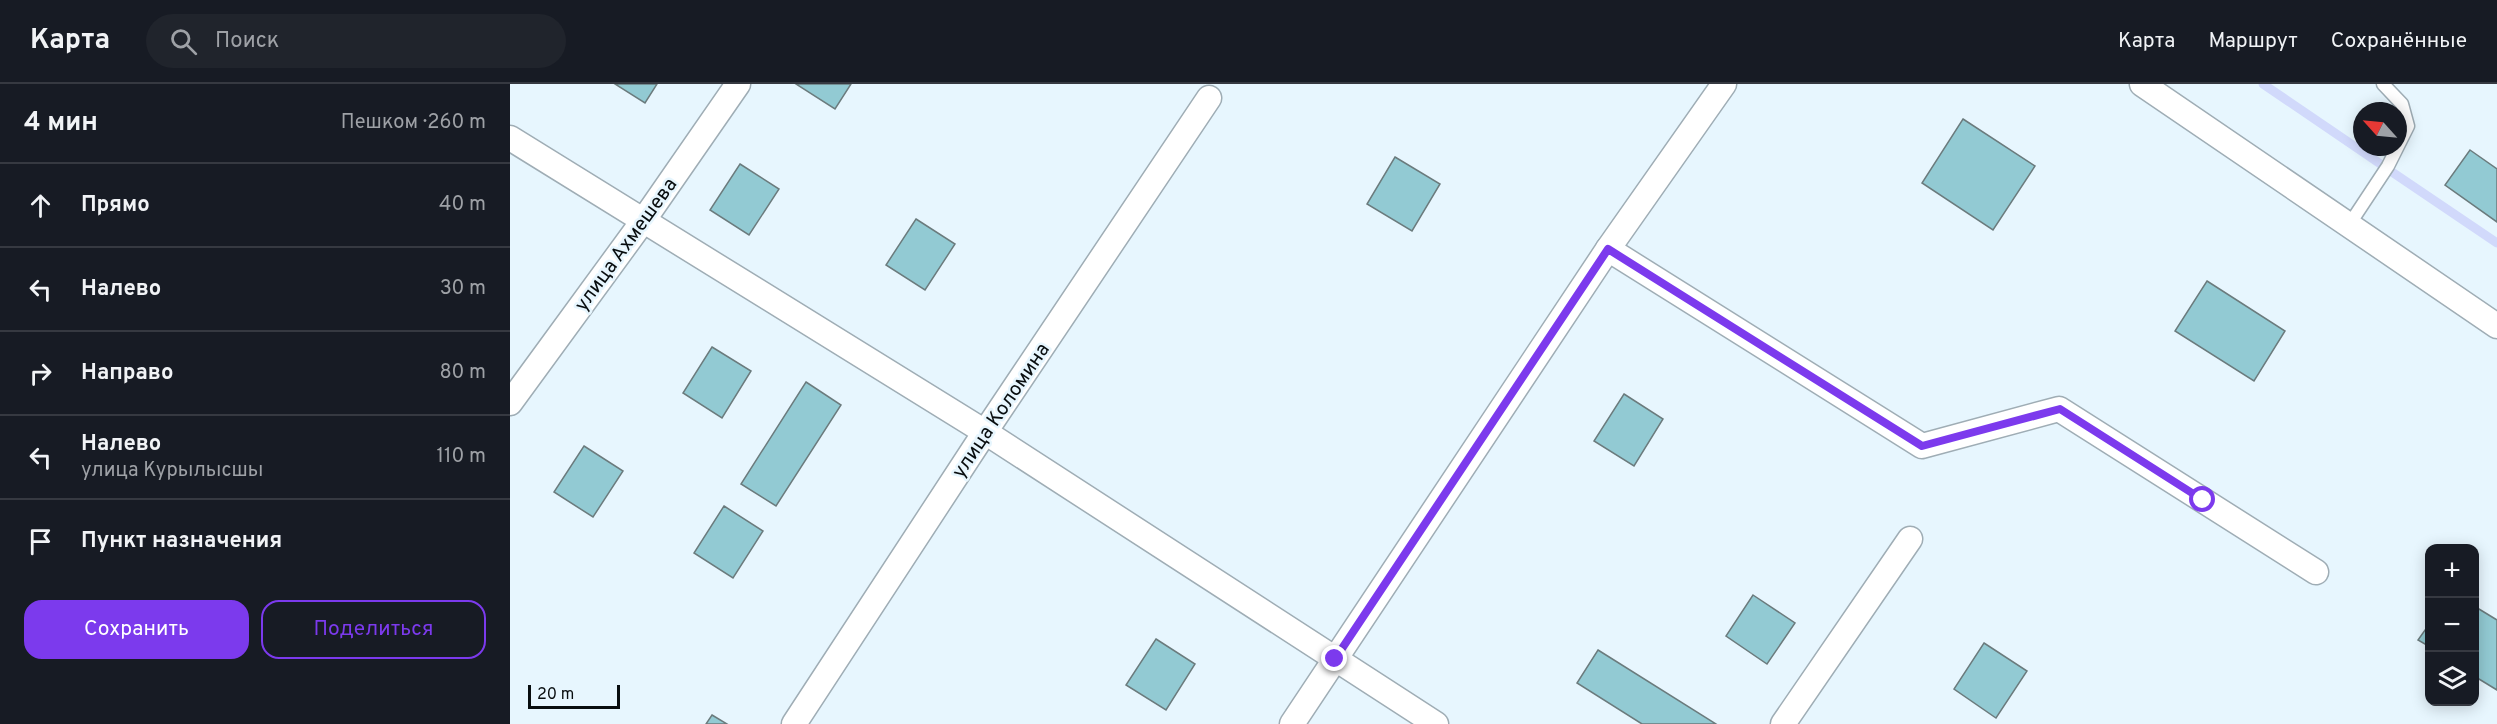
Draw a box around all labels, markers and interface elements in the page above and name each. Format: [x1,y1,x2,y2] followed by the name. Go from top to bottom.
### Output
[146,14,566,68] search box
[30,23,110,59] text: Карта
[167,25,200,58] icon: search
[215,28,279,55] text: Поиск
[2118,28,2175,55] text: Карта
[2208,28,2298,55] text: Маршрут
[2331,28,2467,55] text: Сохранённые
[2353,102,2407,156] north arrow
[24,107,98,140] text: 4 мин
[341,110,486,136] text: Пешком · 260 m
[569,173,684,317] street label: улица Ахмешева
[24,189,57,222] icon: ahead
[81,192,150,219] text: Прямо
[439,192,486,218] text: 40 m
[24,273,57,306] icon: left
[81,276,161,303] text: Налево
[440,276,486,302] text: 30 m
[947,339,1057,484] street label: улица Коломина
[24,357,57,390] icon: right
[81,360,173,387] text: Направо
[440,360,486,386] text: 80 m
[81,431,161,458] text: Налево
[24,441,57,474] icon: left
[437,444,486,470] text: 110 m
[81,458,263,484] text: улица Курылысшы
[2189,486,2215,512] route start
[24,525,57,558] icon: arrive
[81,528,282,555] text: Пункт назначения
[2425,544,2479,706] map controls
[2425,544,2479,598] button: +
[2425,598,2479,652] button: −
[24,600,249,659] button: Сохранить
[261,600,486,659] button: Поделиться
[1321,645,1347,671] route end
[2425,652,2479,706] button: layers
[528,682,620,710] scale bar
[537,685,574,705] text: 20 m

